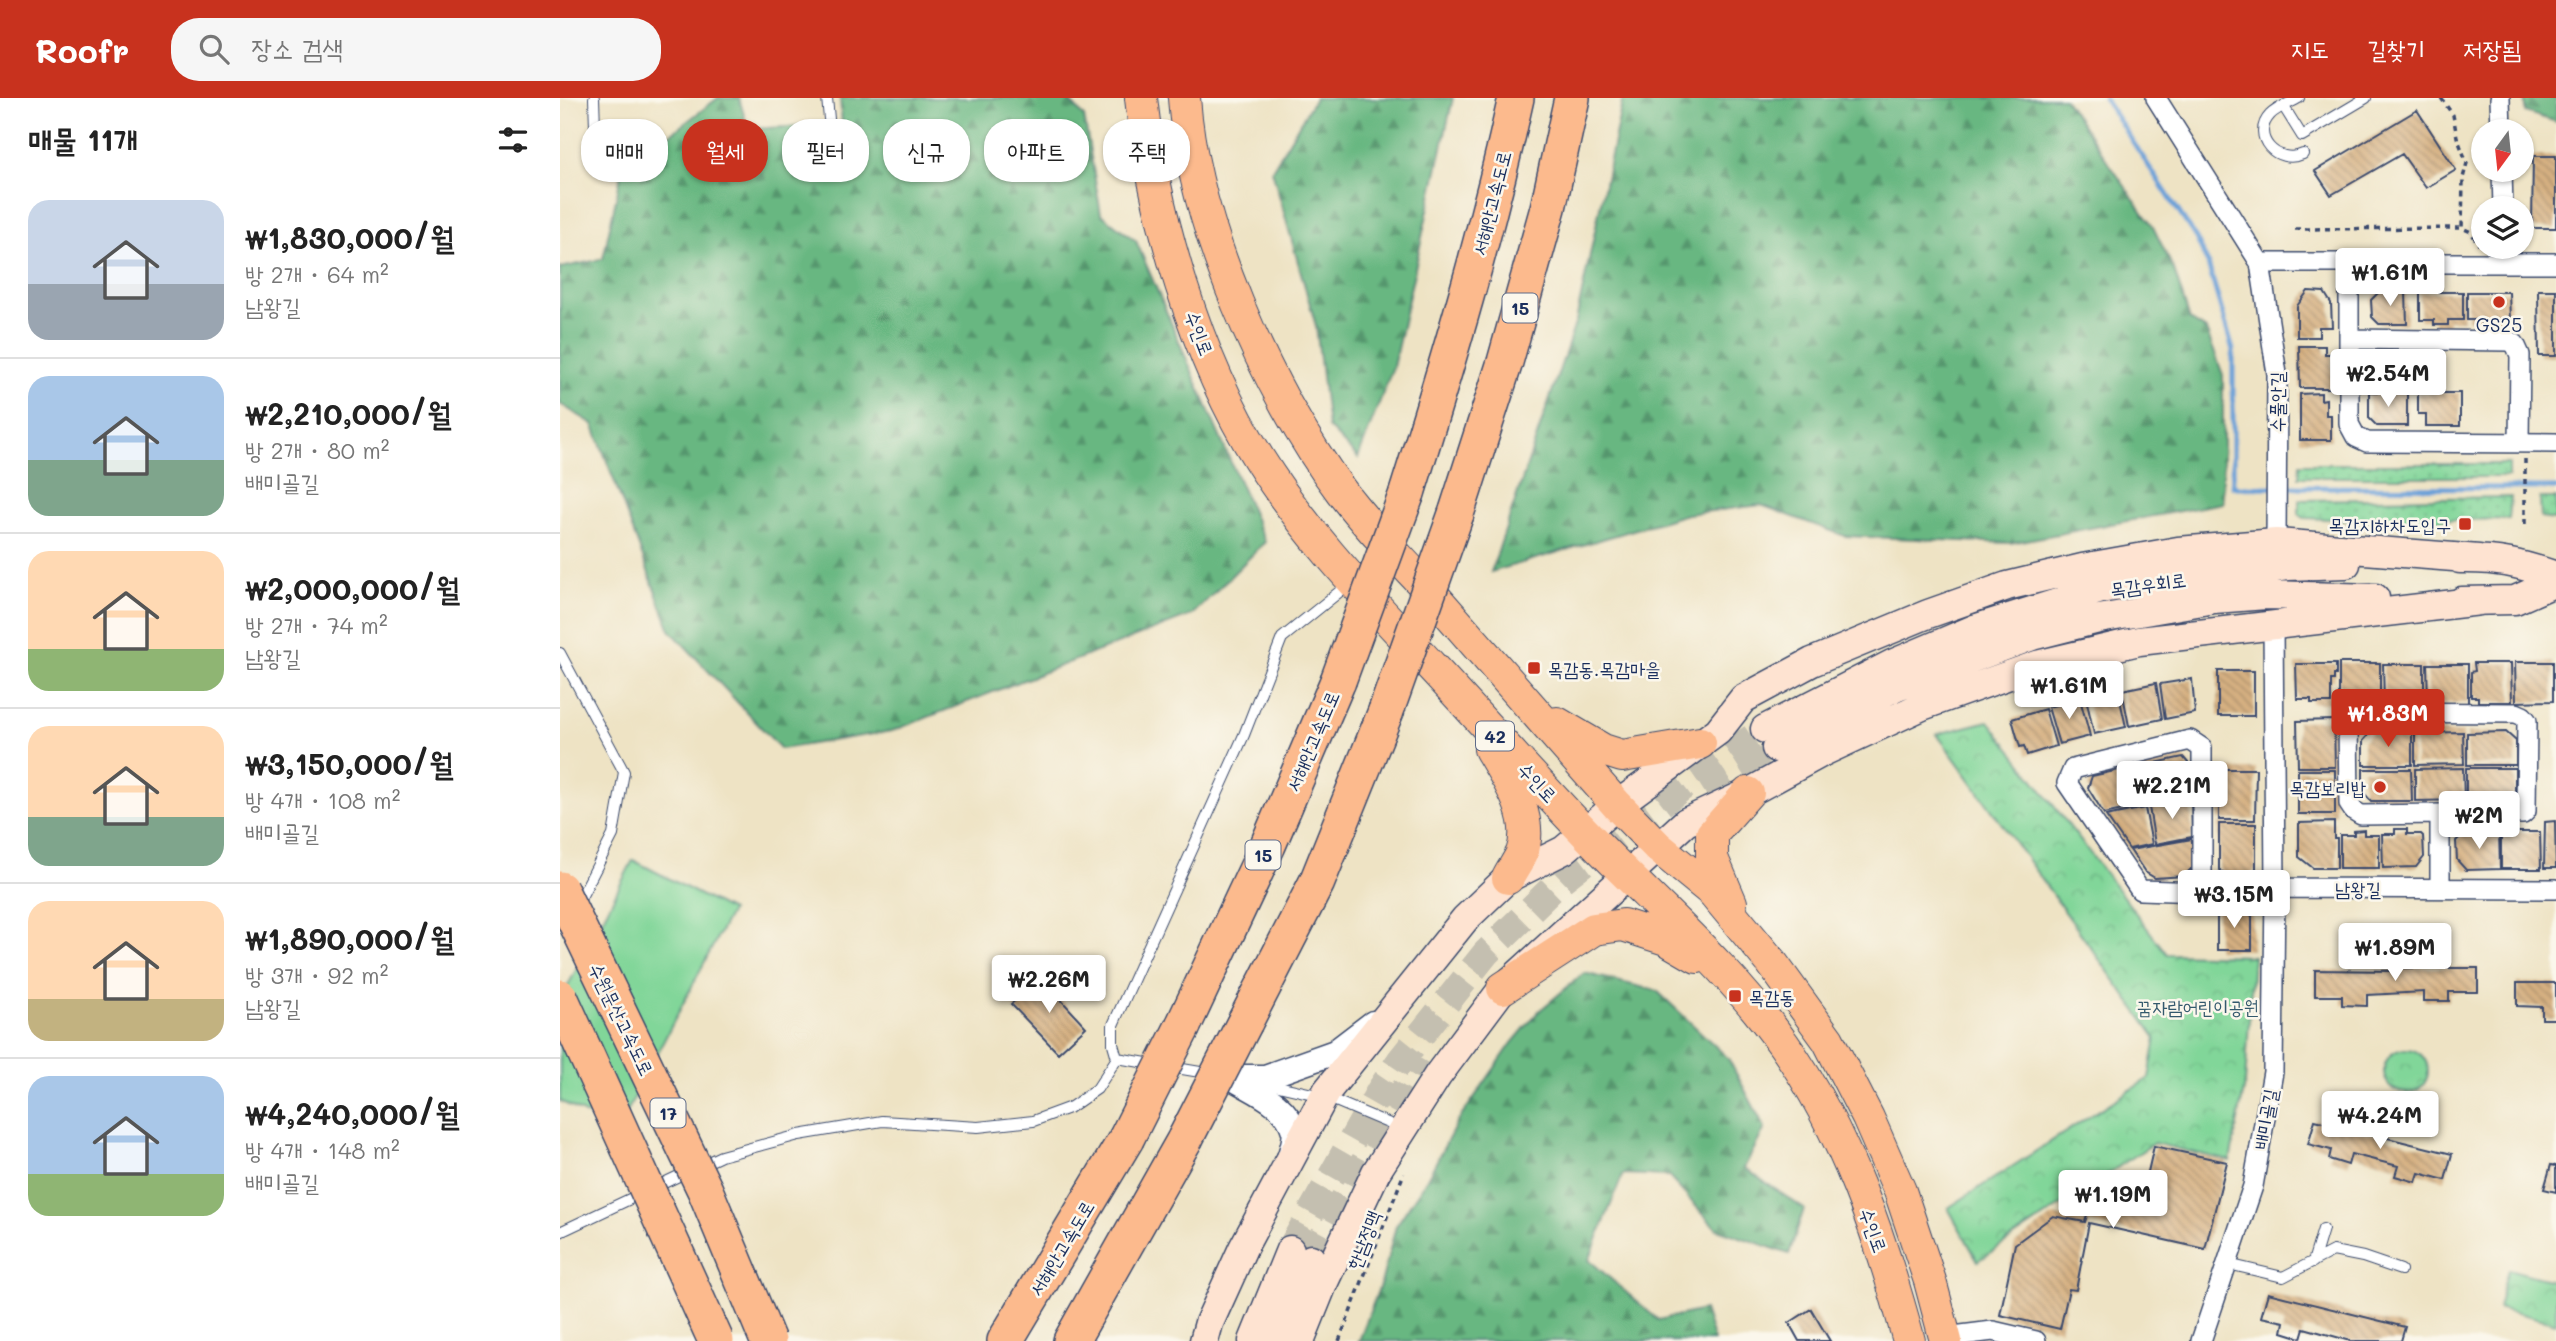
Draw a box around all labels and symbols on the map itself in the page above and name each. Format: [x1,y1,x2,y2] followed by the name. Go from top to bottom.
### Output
[2471,119,2534,182] north arrow
[1466,148,1516,258] street label: 서해안고속도로
[2333,248,2447,308] pin: ₩1.61M
[1502,294,1538,322] road number: 15
[2491,294,2507,310] marker: GS25
[1180,307,1220,359] street label: 수인로
[2476,312,2522,337] place label: GS25
[2331,350,2445,409] pin: ₩2.54M
[2264,371,2289,433] street label: 수풀안길
[2329,512,2451,537] place label: 목감지하차도입구
[2457,516,2473,532] marker: 목감지하차도입구
[2108,566,2188,602] street label: 목감우회로
[1548,656,1661,681] place label: 목감동.목감마을
[1526,660,1542,676] marker: 목감동.목감마을
[2012,662,2126,721] pin: ₩1.61M
[1280,687,1344,795] street label: 서해안고속도로
[2331,690,2445,749] pin: ₩1.83M
[1476,722,1514,750] road number: 42
[1513,757,1563,807] street label: 수인로
[2115,762,2229,821] pin: ₩2.21M
[2290,775,2367,800] place label: 목감보리밥
[2372,779,2388,795] marker: 목감보리밥
[2445,792,2513,851] pin: ₩2M
[1246,840,1280,870] road number: 15
[2177,870,2291,930] pin: ₩3.15M
[2335,876,2381,901] street label: 남왕길
[2338,924,2452,983] pin: ₩1.89M
[992,956,1106,1015] pin: ₩2.26M
[584,959,660,1079] street label: 수원문산고속도로
[1749,984,1795,1009] place label: 목감동
[1727,988,1743,1004] marker: 목감동
[2137,994,2259,1019] park label: 꿈자람어린이공원
[2247,1087,2283,1151] street label: 배미골길
[2323,1091,2437,1151] pin: ₩4.24M
[650,1098,686,1128] road number: 17
[2056,1170,2170,1230] pin: ₩1.19M
[1023,1196,1099,1300] street label: 서해안고속도로
[1854,1204,1894,1256] street label: 수인로
[1340,1207,1386,1273] street label: 한남정맥

